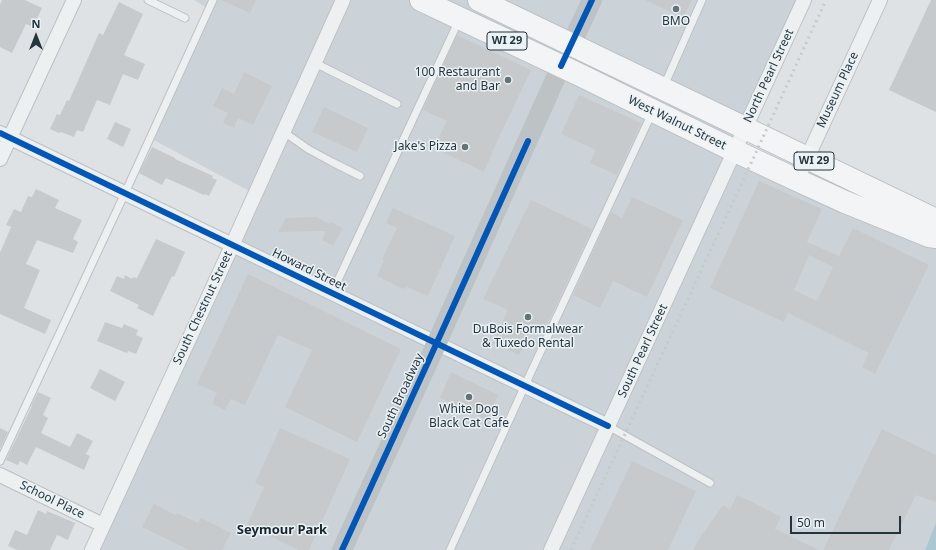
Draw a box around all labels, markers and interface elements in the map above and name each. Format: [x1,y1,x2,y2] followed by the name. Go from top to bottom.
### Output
[671,4,681,14] marker: BMO
[662,15,690,29] place label: BMO
[16,16,56,56] north arrow
[32,16,40,31] text: N
[741,27,797,125] street label: North Pearl Street
[487,32,527,50] road number: WI 29
[814,50,862,130] street label: Museum Place
[415,66,500,94] place label: 100 Restaurant and Bar
[503,75,513,85] marker: 100 Restaurant and Bar
[626,93,728,153] street label: West Walnut Street
[394,140,457,154] place label: Jake's Pizza
[460,142,470,152] marker: Jake's Pizza
[794,152,834,170] road number: WI 29
[270,246,348,294] street label: Howard Street
[170,249,236,367] street label: South Chestnut Street
[615,302,671,400] street label: South Pearl Street
[523,312,533,322] marker: DuBois Formalwear & Tuxedo Rental
[473,323,583,351] place label: DuBois Formalwear & Tuxedo Rental
[375,351,427,441] street label: South Broadway
[464,392,474,402] marker: White Dog Black Cat Cafe
[429,403,509,431] place label: White Dog Black Cat Cafe
[17,478,87,522] street label: School Place
[792,508,903,534] scale bar
[797,514,825,531] text: 50 m
[237,522,327,538] district label: Seymour Park

